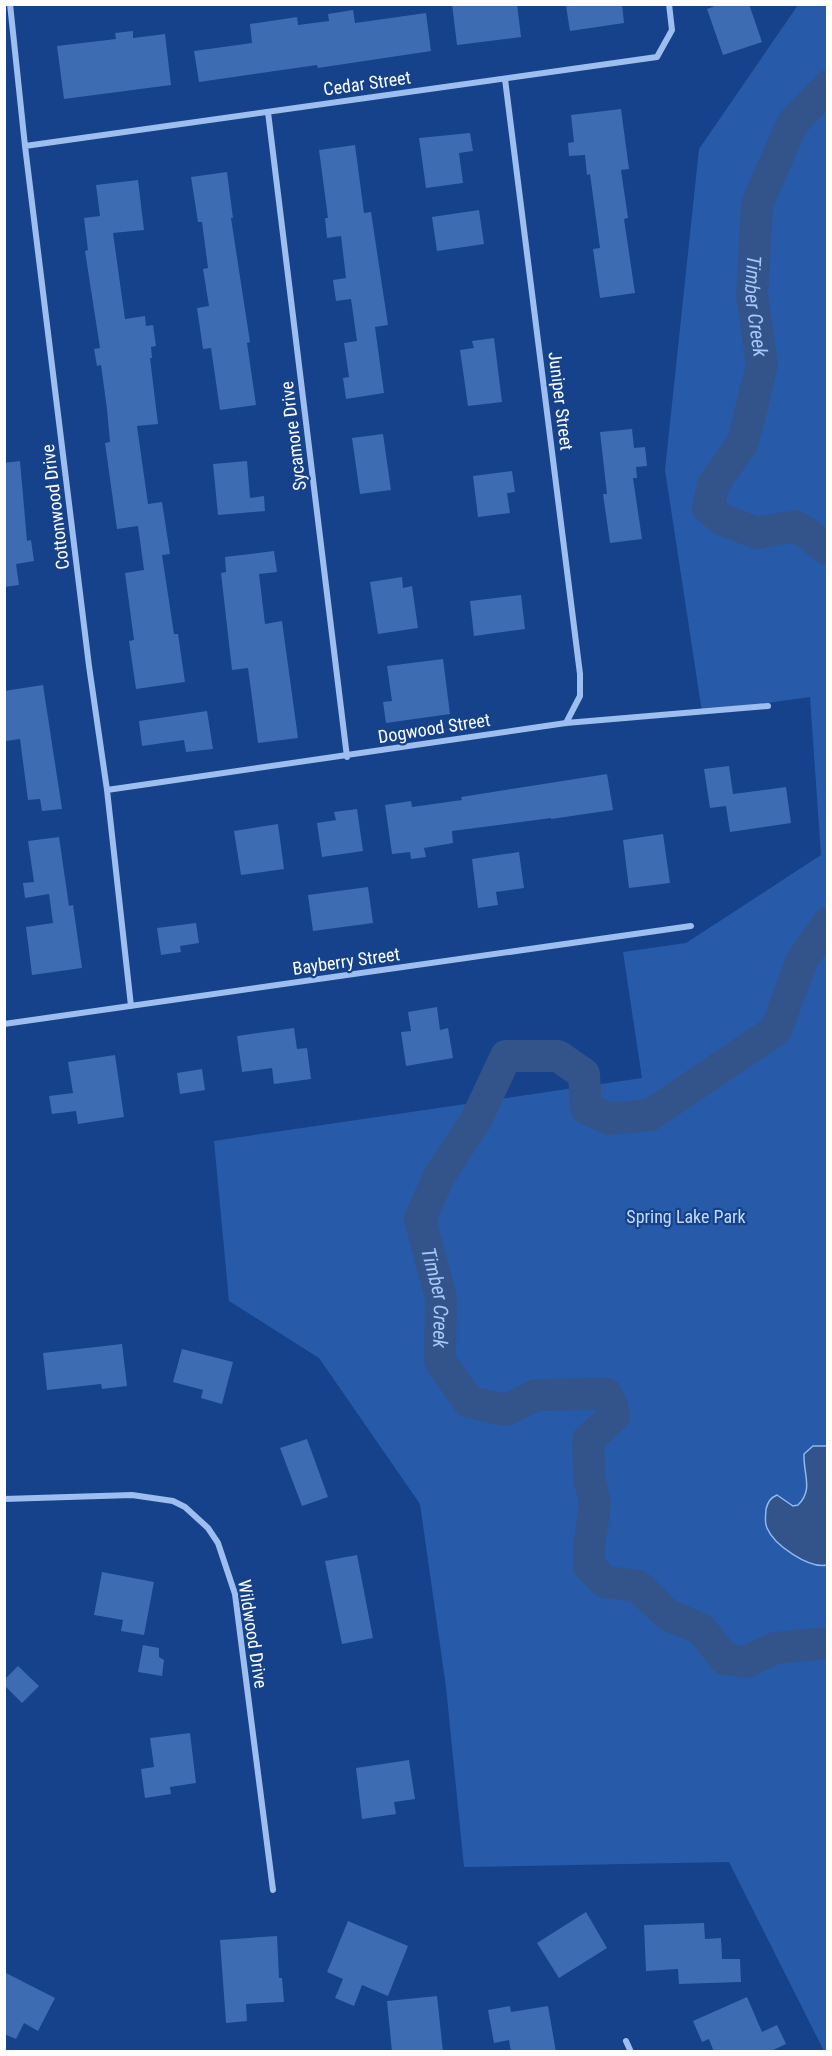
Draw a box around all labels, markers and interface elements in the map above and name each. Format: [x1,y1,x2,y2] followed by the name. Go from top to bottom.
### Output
[322,66,412,100] street label: Cedar Street
[740,255,773,360] water label: Timber Creek
[545,350,577,452] street label: Juniper Street
[276,380,310,492] street label: Sycamore Drive
[37,443,73,571] street label: Cottonwood Drive
[376,709,492,747] street label: Dogwood Street
[291,943,401,979] street label: Bayberry Street
[626,1206,746,1227] park label: Spring Lake Park
[416,1245,453,1350] water label: Timber Creek
[234,1578,272,1690] street label: Wildwood Drive

